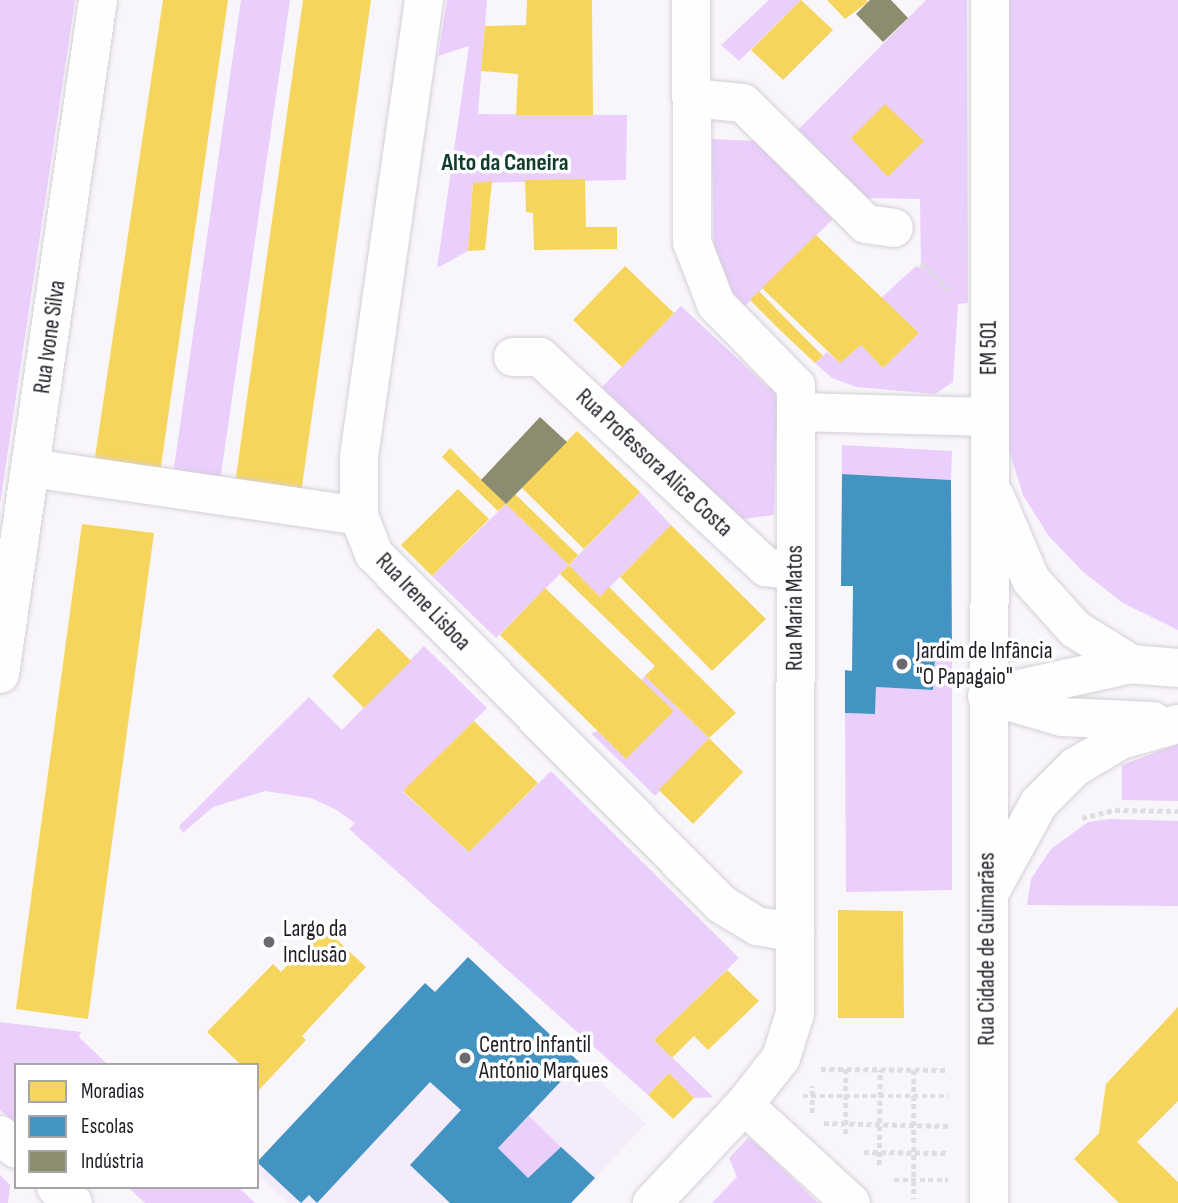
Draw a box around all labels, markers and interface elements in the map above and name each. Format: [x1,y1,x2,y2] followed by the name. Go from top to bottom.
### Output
[441,149,569,177] district label: Alto da Caneira
[28,279,72,395] street label: Rua Ivone Silva
[975,321,1003,375] street label: EM 501
[570,383,738,543] street label: Rua Professora Alice Costa
[781,545,809,671] street label: Rua Maria Matos
[370,548,476,656] street label: Rua Irene Lisboa
[916,637,1053,691] place label: Jardim de Infância "O Papagaio"
[894,656,910,672] marker: Jardim de Infância "O Papagaio"
[973,852,1001,1046] street label: Rua Cidade de Guimarães
[283,915,347,969] place label: Largo da Inclusão
[261,934,277,950] marker: Largo da Inclusão
[479,1031,608,1085] place label: Centro Infantil António Marques
[457,1050,473,1066] marker: Centro Infantil António Marques
[14,1063,259,1189] legend
[81,1079,144,1104] text: Moradias
[81,1114,134,1139] text: Escolas
[81,1149,144,1174] text: Indústria

